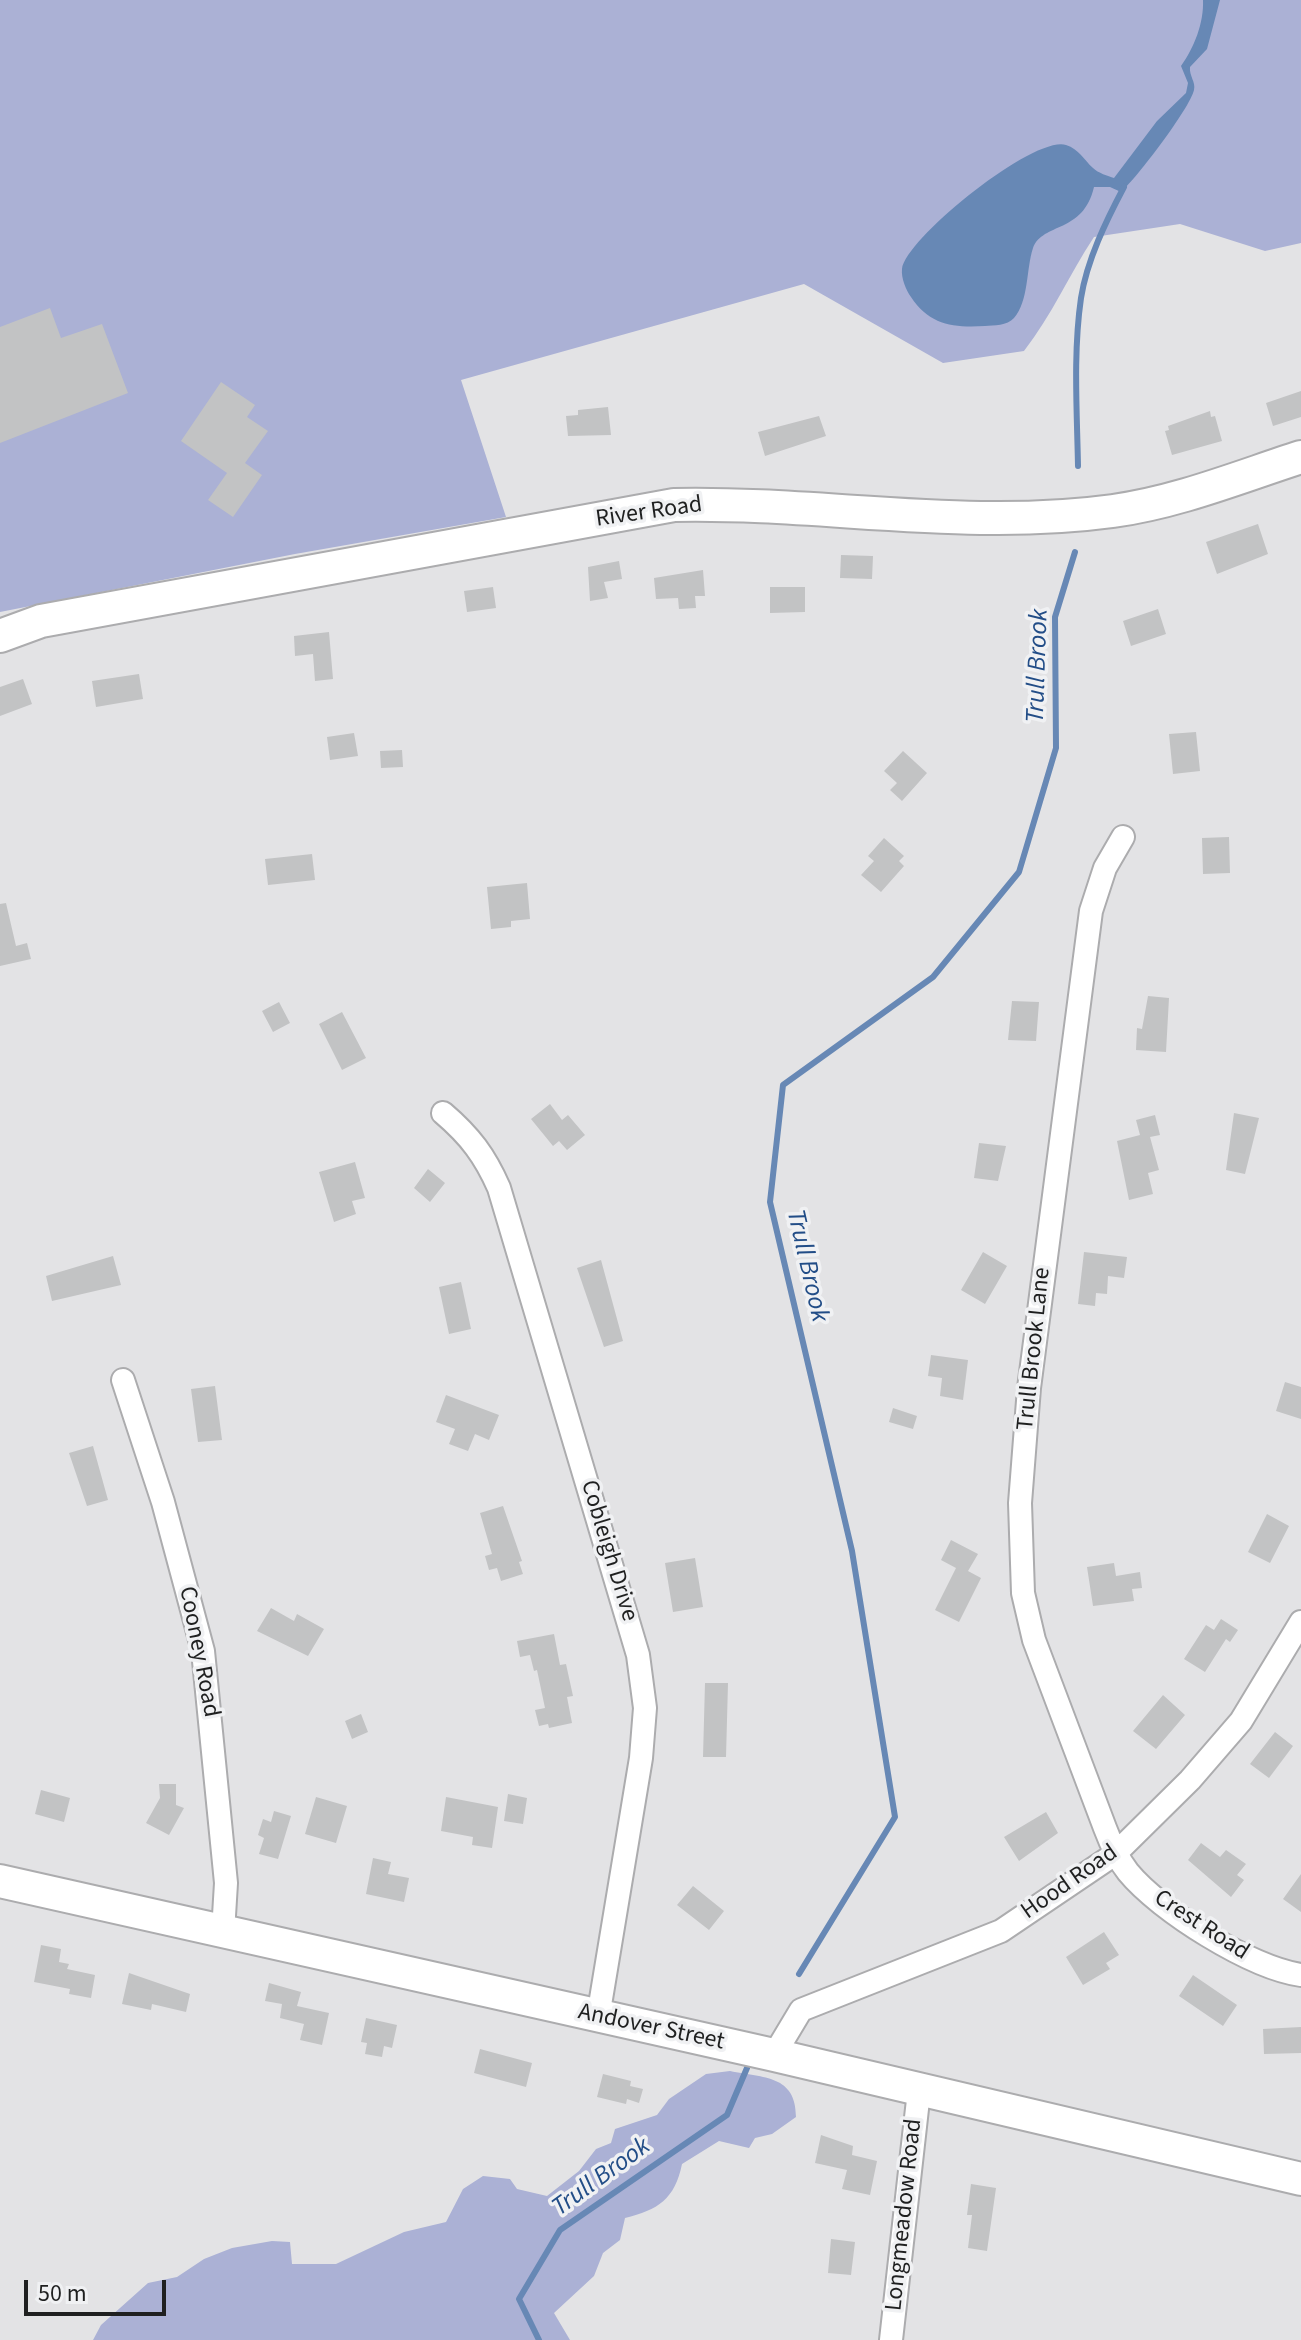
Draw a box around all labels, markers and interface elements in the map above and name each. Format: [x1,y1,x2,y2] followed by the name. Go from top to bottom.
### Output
[594,491,704,535] street label: River Road
[1021,608,1057,724] water label: Trull Brook
[778,1207,834,1325] water label: Trull Brook
[1012,1266,1058,1432] street label: Trull Brook Lane
[573,1477,643,1625] street label: Cobleigh Drive
[171,1584,225,1720] street label: Cooney Road
[1016,1839,1124,1927] street label: Hood Road
[1148,1885,1254,1967] street label: Crest Road
[575,1998,727,2058] street label: Andover Street
[881,2118,929,2312] street label: Longmeadow Road
[547,2132,657,2224] water label: Trull Brook
[28,2264,170,2314] scale bar
[38,2276,87,2311] text: 50 m

